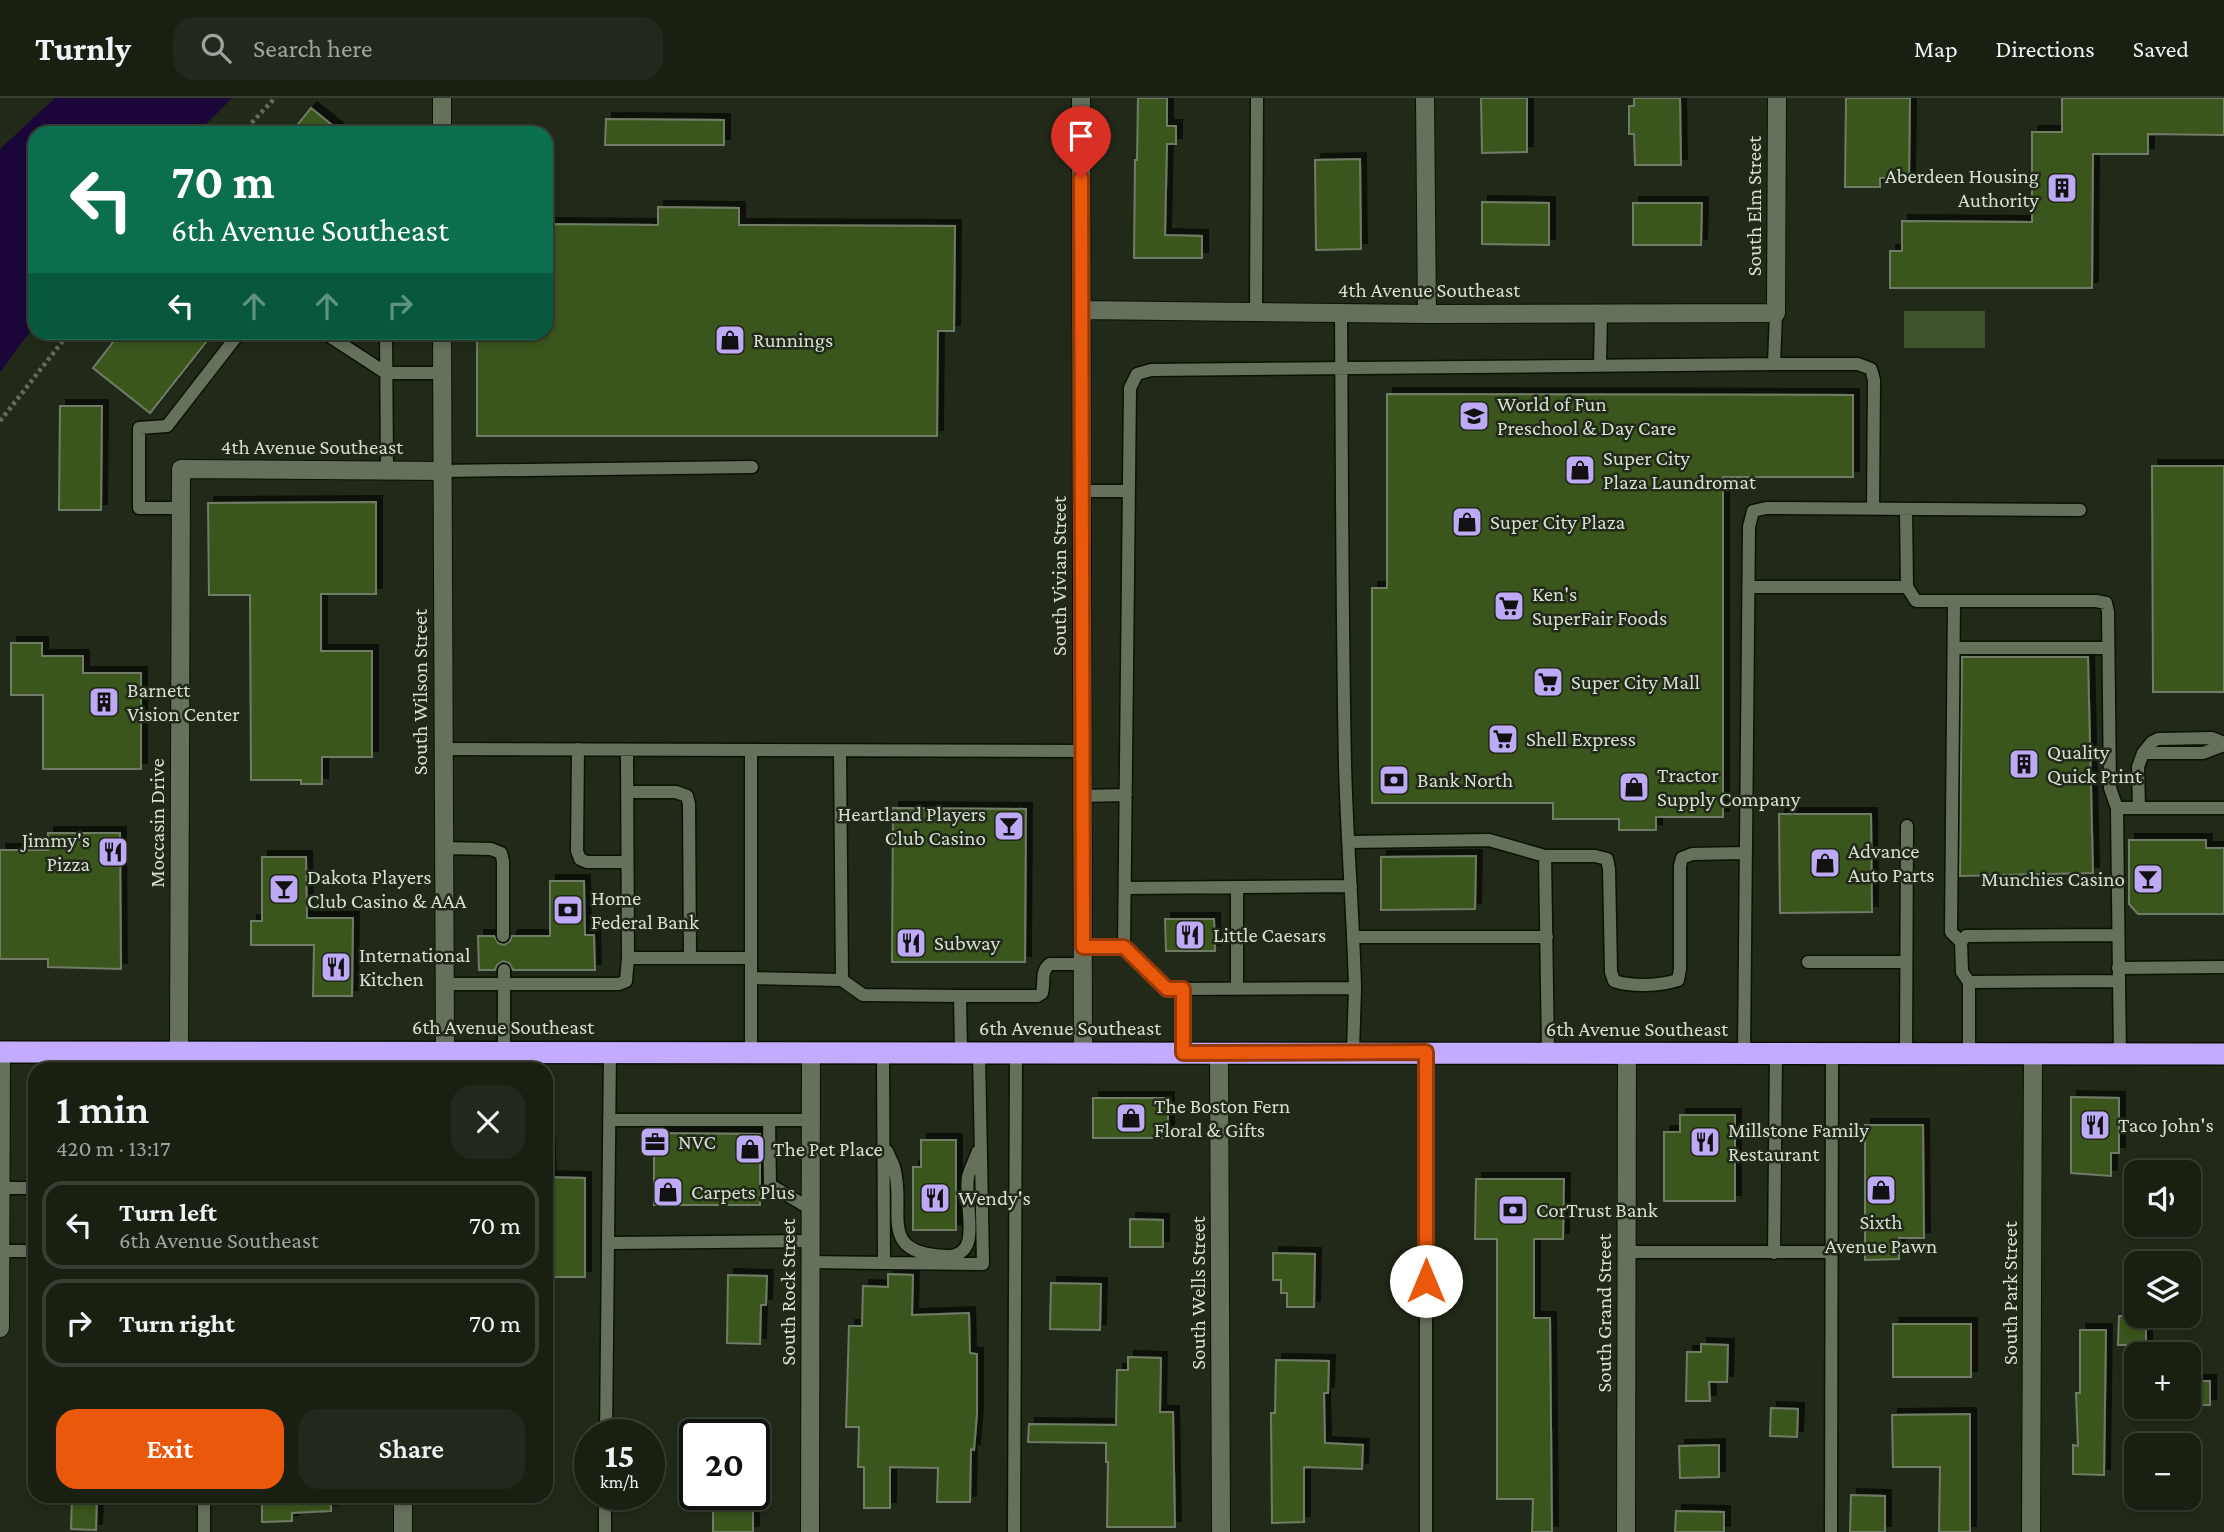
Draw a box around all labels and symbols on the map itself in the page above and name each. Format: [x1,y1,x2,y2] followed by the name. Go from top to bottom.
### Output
[1051,106,1111,178] pin
[1742,135,1766,276] street label: South Elm Street
[1885,164,2039,212] place label: Aberdeen Housing Authority
[2045,171,2079,205] building icon: Aberdeen Housing Authority
[1338,278,1521,302] street label: 4th Avenue Southeast
[713,323,747,357] shop icon: Runnings
[753,328,833,352] place label: Runnings
[1497,392,1676,440] place label: World of Fun Preschool & Day Care
[1457,399,1491,433] school or university icon: World of Fun Preschool & Day Care
[221,435,404,459] street label: 4th Avenue Southeast
[1603,446,1757,494] place label: Super City Plaza Laundromat
[1563,453,1597,487] shop icon: Super City Plaza Laundromat
[1047,495,1071,656] street label: South Vivian Street
[1450,505,1484,539] shop icon: Super City Plaza
[1490,510,1626,534] place label: Super City Plaza
[1532,582,1667,630] place label: Ken's SuperFair Foods
[1492,589,1526,623] supermarket icon: Ken's SuperFair Foods
[408,608,432,775] street label: South Wilson Street
[1531,665,1565,699] supermarket icon: Super City Mall
[1571,670,1700,694] place label: Super City Mall
[127,678,240,726] place label: Barnett Vision Center
[87,685,121,719] building icon: Barnett Vision Center
[1486,722,1520,756] supermarket icon: Shell Express
[1526,727,1636,751] place label: Shell Express
[2047,740,2143,788] place label: Quality Quick Print
[2007,747,2041,781] building icon: Quality Quick Print
[145,758,169,888] street label: Moccasin Drive
[1377,763,1411,797] bank icon: Bank North
[1657,763,1801,811] place label: Tractor Supply Company
[1417,768,1513,792] place label: Bank North
[1617,770,1651,804] shop icon: Tractor Supply Company
[837,802,986,850] place label: Heartland Players Club Casino
[992,809,1026,843] bar icon: Heartland Players Club Casino
[20,828,90,876] place label: Jimmy's Pizza
[96,835,130,869] restaurant icon: Jimmy's Pizza
[1848,839,1934,887] place label: Advance Auto Parts
[1808,846,1842,880] shop icon: Advance Auto Parts
[2131,862,2165,896] bar icon: Munchies Casino
[307,865,467,913] place label: Dakota Players Club Casino & AAA
[1981,867,2125,891] place label: Munchies Casino
[267,872,301,906] bar icon: Dakota Players Club Casino & AAA
[591,886,699,934] place label: Home Federal Bank
[551,893,585,927] bank icon: Home Federal Bank
[1173,918,1207,952] restaurant icon: Little Caesars
[1213,923,1326,947] place label: Little Caesars
[894,926,928,960] restaurant icon: Subway
[934,931,1001,955] place label: Subway
[359,943,471,991] place label: International Kitchen
[319,950,353,984] restaurant icon: International Kitchen
[412,1015,595,1039] street label: 6th Avenue Southeast
[979,1016,1162,1040] street label: 6th Avenue Southeast
[1546,1017,1729,1041] street label: 6th Avenue Southeast
[1154,1094,1290,1142] place label: The Boston Fern Floral & Gifts
[1114,1101,1148,1135] shop icon: The Boston Fern Floral & Gifts
[2078,1108,2112,1142] restaurant icon: Taco John's
[2118,1113,2214,1137] place label: Taco John's
[1728,1118,1869,1166] place label: Millstone Family Restaurant
[638,1125,672,1159] office icon: NVC
[1688,1125,1722,1159] restaurant icon: Millstone Family Restaurant
[678,1130,716,1154] place label: NVC
[733,1132,767,1166] shop icon: The Pet Place
[773,1137,883,1161] place label: The Pet Place
[1864,1173,1898,1207] shop icon: Sixth Avenue Pawn
[651,1175,685,1209] shop icon: Carpets Plus
[691,1180,795,1204] place label: Carpets Plus
[918,1181,952,1215] restaurant icon: Wendy's
[958,1186,1031,1210] place label: Wendy's
[1496,1193,1530,1227] bank icon: CorTrust Bank
[1536,1198,1658,1222] place label: CorTrust Bank
[1825,1210,1937,1258] place label: Sixth Avenue Pawn
[1186,1215,1210,1370] street label: South Wells Street
[776,1217,800,1366] street label: South Rock Street
[1998,1220,2022,1365] street label: South Park Street
[1592,1232,1616,1393] street label: South Grand Street
[1389,1244,1463,1318] position arrow
[679,1419,770,1510] speed limit sign: 20

